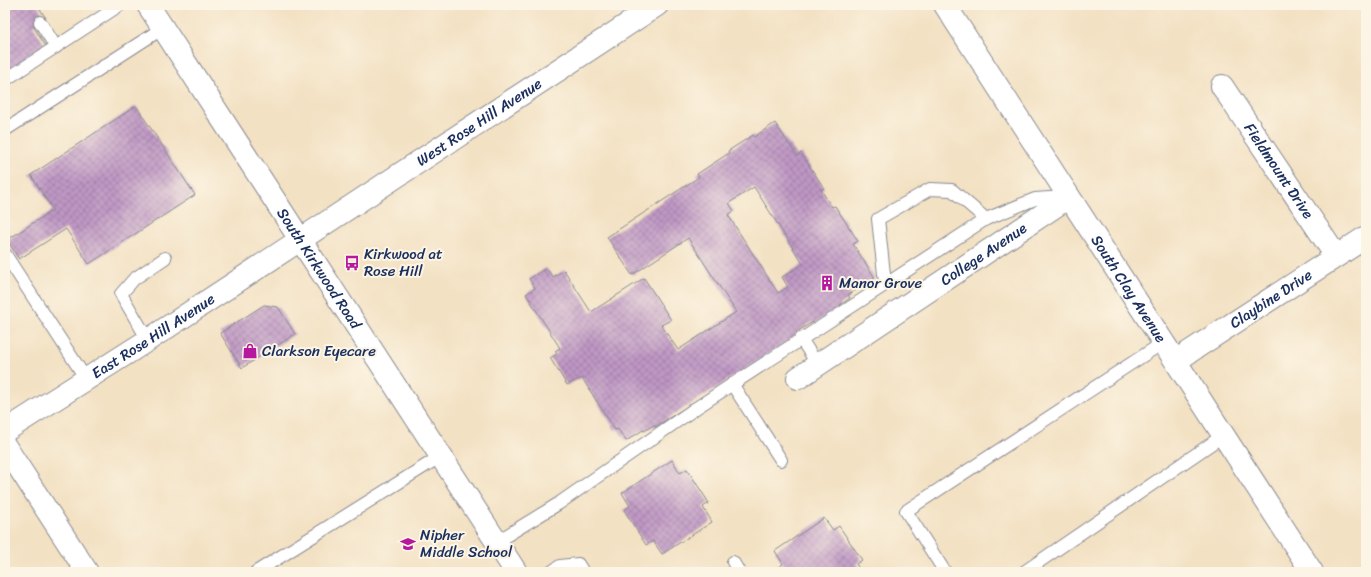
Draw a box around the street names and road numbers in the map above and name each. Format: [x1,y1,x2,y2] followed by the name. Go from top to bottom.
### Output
[411,71,548,173] street label: West Rose Hill Avenue
[1237,117,1321,224] street label: Fieldmount Drive
[270,202,369,335] street label: South Kirkwood Road
[935,216,1032,293] street label: College Avenue
[1084,230,1173,348] street label: South Clay Avenue
[1224,262,1318,336] street label: Claybine Drive
[86,286,220,386] street label: East Rose Hill Avenue

